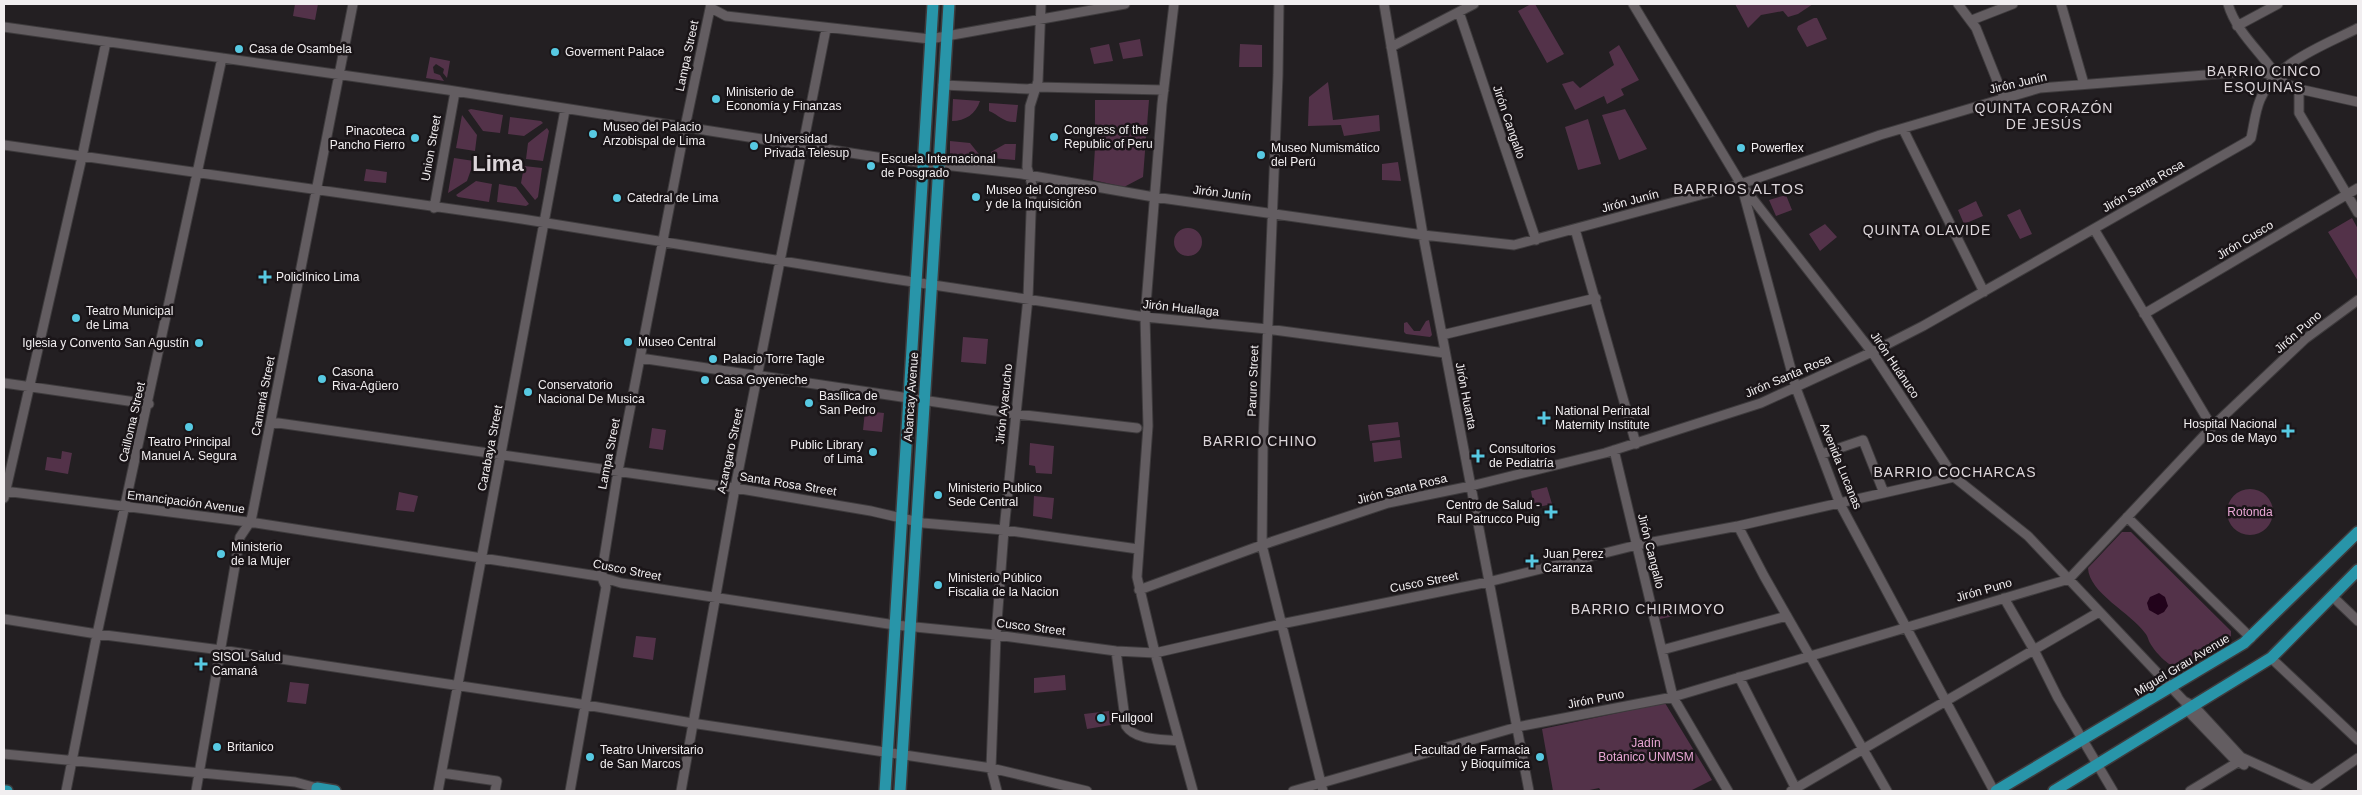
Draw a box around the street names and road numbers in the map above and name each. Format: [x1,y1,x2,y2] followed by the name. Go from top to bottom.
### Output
[673,19,701,93] street label: Lampa Street
[1988,70,2048,96] street label: Jirón Junín
[1490,83,1528,161] street label: Jirón Cangallo
[418,113,444,182] street label: Union Street
[2100,157,2187,215] street label: Jirón Santa Rosa
[1192,182,1252,204] street label: Jirón Junín
[1600,187,1660,215] street label: Jirón Junín
[2214,218,2276,262] street label: Jirón Cusco
[1142,297,1220,319] street label: Jirón Huallaga
[2272,308,2324,356] street label: Jirón Puno
[1868,329,1923,401] street label: Jirón Huánuco
[1245,344,1261,417] street label: Paruro Street
[901,351,921,442] street label: Abancay Avenue
[1743,351,1833,400] street label: Jirón Santa Rosa
[248,354,278,437] street label: Camaná Street
[1453,361,1479,431] street label: Jirón Huanta
[993,363,1015,445] street label: Jirón Ayacucho
[116,380,148,464] street label: Cailloma Street
[475,403,505,492] street label: Carabaya Street
[714,406,746,495] street label: Azangaro Street
[595,417,623,491] street label: Lampa Street
[1817,421,1865,511] street label: Avenida Lucanas
[738,469,838,499] street label: Santa Rosa Street
[1356,471,1449,507] street label: Jirón Santa Rosa
[126,488,246,516] street label: Emancipación Avenue
[1635,512,1667,590] street label: Jirón Cangallo
[592,557,663,584] street label: Cusco Street
[1389,568,1460,595] street label: Cusco Street
[1954,575,2014,605] street label: Jirón Puno
[996,616,1067,638] street label: Cusco Street
[2132,631,2232,699] street label: Miguel Grau Avenue
[1567,687,1626,711] street label: Jirón Puno

